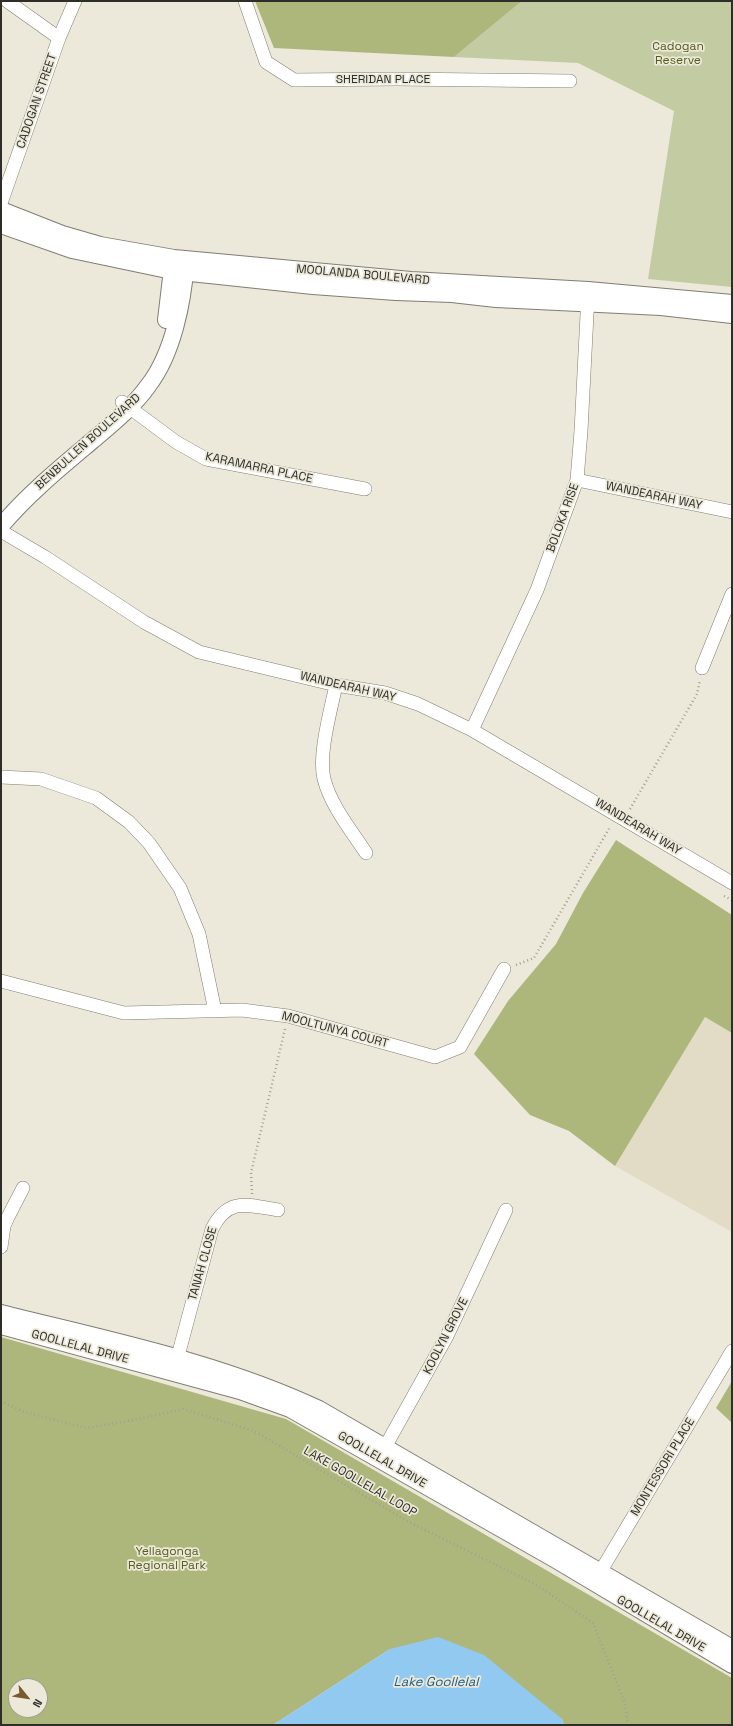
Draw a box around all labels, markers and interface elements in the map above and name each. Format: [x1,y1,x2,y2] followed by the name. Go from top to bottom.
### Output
[652,40,704,68] park label: Cadogan Reserve
[14,51,60,151] street label: CADOGAN STREET
[336,73,430,87] street label: SHERIDAN PLACE
[296,262,430,288] street label: MOOLANDA BOULEVARD
[32,391,144,493] street label: BENBULLEN BOULEVARD
[204,450,314,486] street label: KARAMARRA PLACE
[604,479,704,513] street label: WANDEARAH WAY
[544,481,582,555] street label: BOLOKA RISE
[299,669,397,705] street label: WANDEARAH WAY
[592,796,684,858] street label: WANDEARAH WAY
[280,1009,390,1051] street label: MOOLTUNYA COURT
[186,1225,220,1303] street label: TANAH CLOSE
[421,1295,471,1377] street label: KOOLYN GROVE
[30,1327,130,1367] street label: GOOLLELAL DRIVE
[628,1415,698,1519] street label: MONTESSORI PLACE
[335,1429,429,1491] street label: GOOLLELAL DRIVE
[301,1444,419,1520] street label: LAKE GOOLLELAL LOOP
[128,1545,206,1573] park label: Yellagonga Regional Park
[614,1593,708,1655] street label: GOOLLELAL DRIVE
[394,1674,478,1690] water label: Lake Goollelal
[8,1678,48,1718] north arrow
[30,1697,45,1710] text: N

